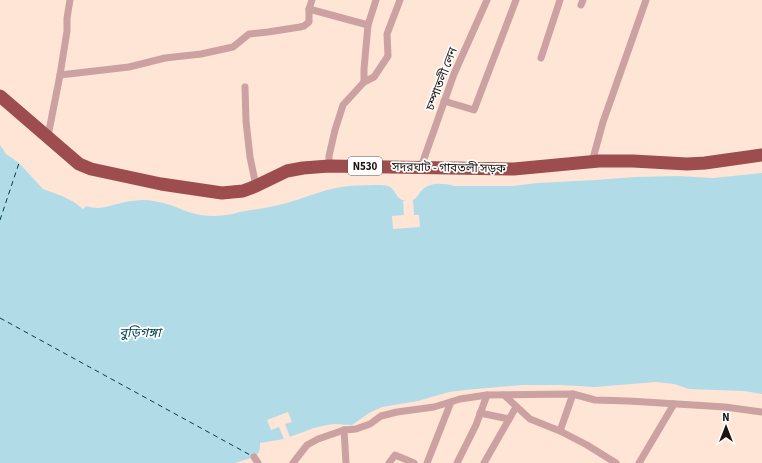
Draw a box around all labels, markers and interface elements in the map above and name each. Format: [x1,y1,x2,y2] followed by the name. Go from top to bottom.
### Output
[422,44,462,114] street label: চম্পাতলী লেন
[348,157,382,175] road number: N530
[391,158,506,177] street label: সদরঘাট - গাবতলী সড়ক
[119,324,163,342] water label: বুড়িগঙ্গা
[706,407,746,447] north arrow
[722,410,730,425] text: N

